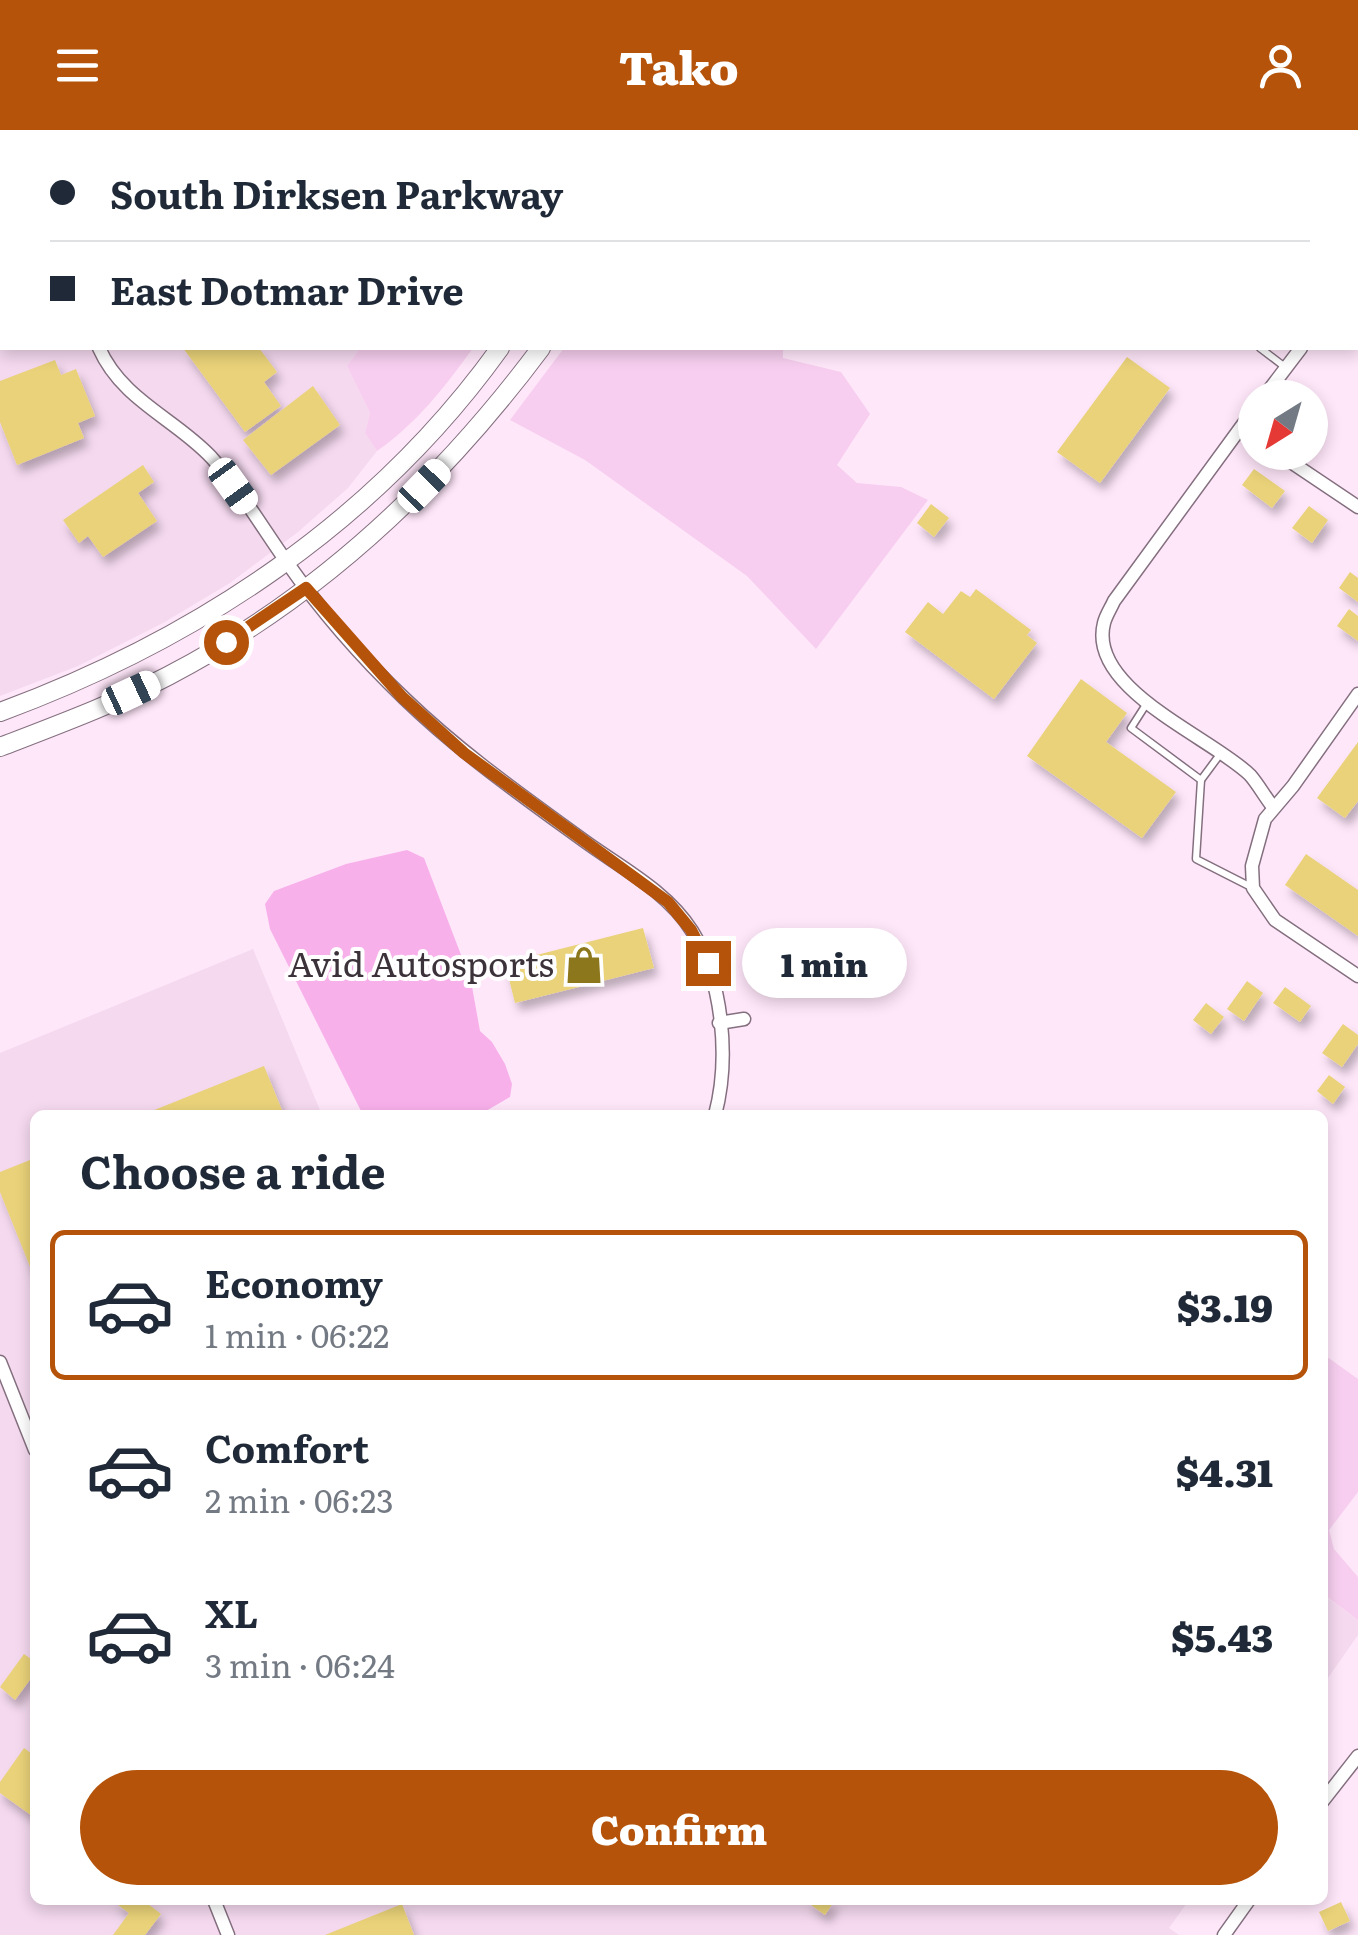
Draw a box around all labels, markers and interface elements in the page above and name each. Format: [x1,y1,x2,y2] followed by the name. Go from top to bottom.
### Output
[619,32,739,99] text: Tako
[50,38,105,93] icon: menu
[1253,38,1308,93] icon: person
[110,164,563,221] text: South Dirksen Parkway
[110,260,464,317] text: East Dotmar Drive
[1238,380,1328,470] north arrow
[1238,380,1328,470] map controls
[203,453,263,519] car
[392,454,456,518] car
[204,620,249,665] route start
[97,667,165,719] car
[743,928,908,998] callout: 1 min
[288,936,554,988] place label: Avid Autosports
[781,939,868,987] text: 1 min
[686,941,731,986] route end
[563,944,605,986] shop icon: Avid Autosports
[80,1136,386,1203] text: Choose a ride
[205,1253,383,1310] text: Economy
[85,1260,175,1350] icon: car
[1177,1277,1273,1334] text: $3.19
[205,1310,389,1358] text: 1 min · 06:22
[205,1418,369,1475] text: Comfort
[85,1425,175,1515] icon: car
[1176,1442,1273,1499] text: $4.31
[205,1475,394,1523] text: 2 min · 06:23
[205,1583,258,1640] text: XL
[85,1590,175,1680] icon: car
[1171,1607,1273,1664] text: $5.43
[205,1640,395,1688] text: 3 min · 06:24
[80,1770,1278,1885] button: Confirm

